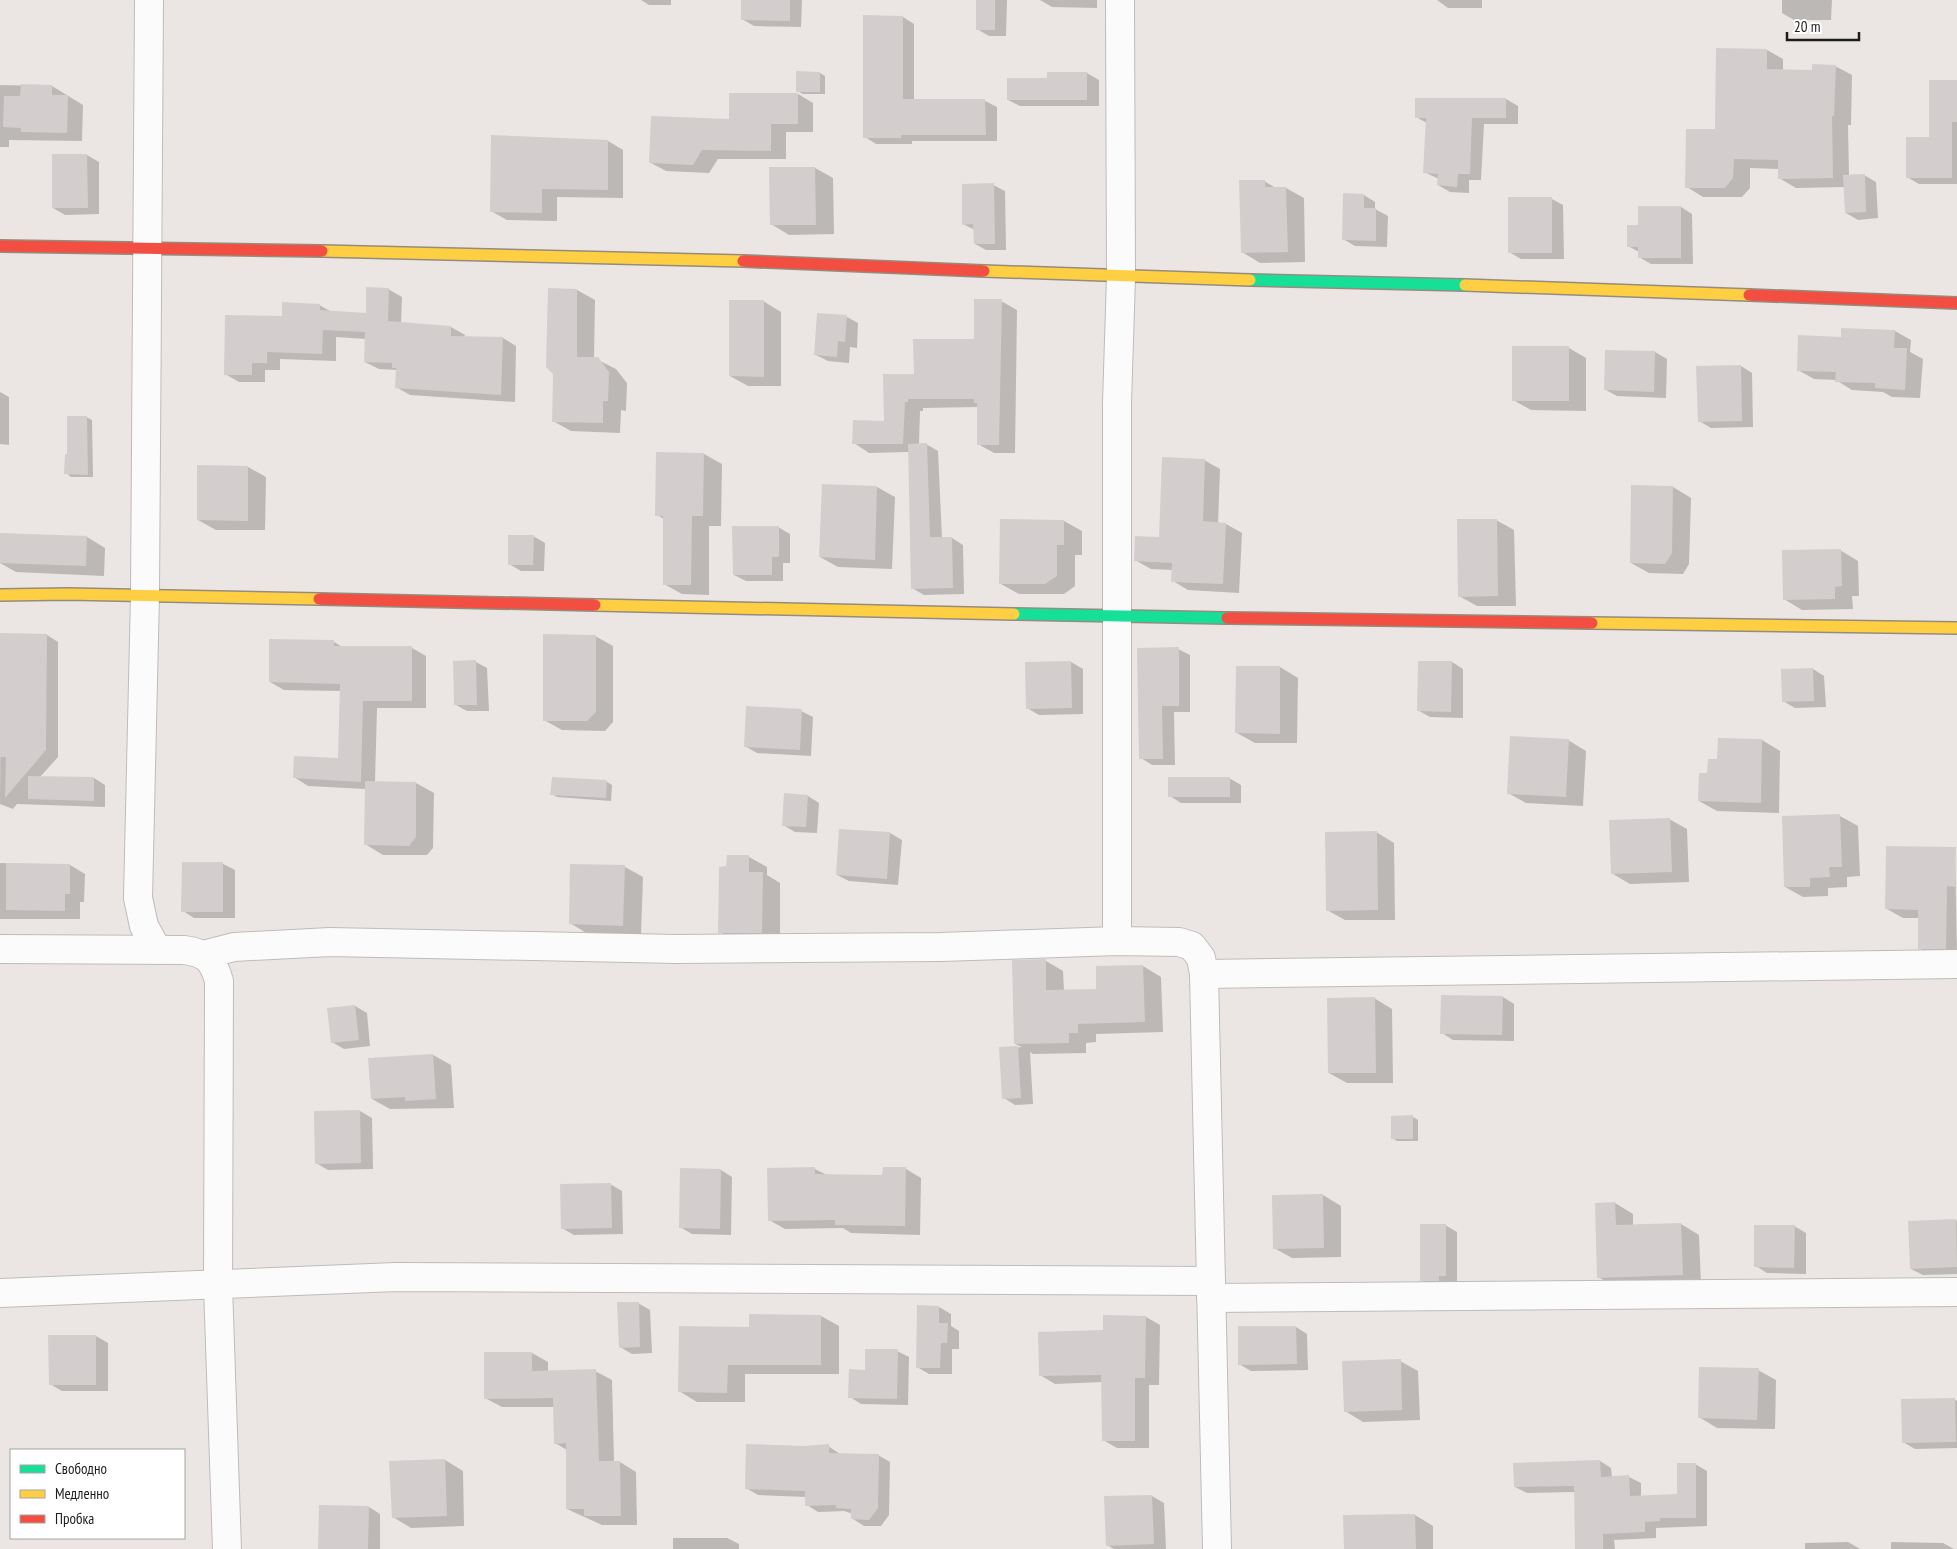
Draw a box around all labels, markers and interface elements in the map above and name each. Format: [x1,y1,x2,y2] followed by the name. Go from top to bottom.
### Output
[1787,10,1860,42] scale bar
[1794,17,1820,36] text: 20 m
[10,1449,185,1539] legend
[55,1459,107,1478] text: Свободно
[55,1484,109,1503] text: Медленно
[55,1509,94,1528] text: Пробка

